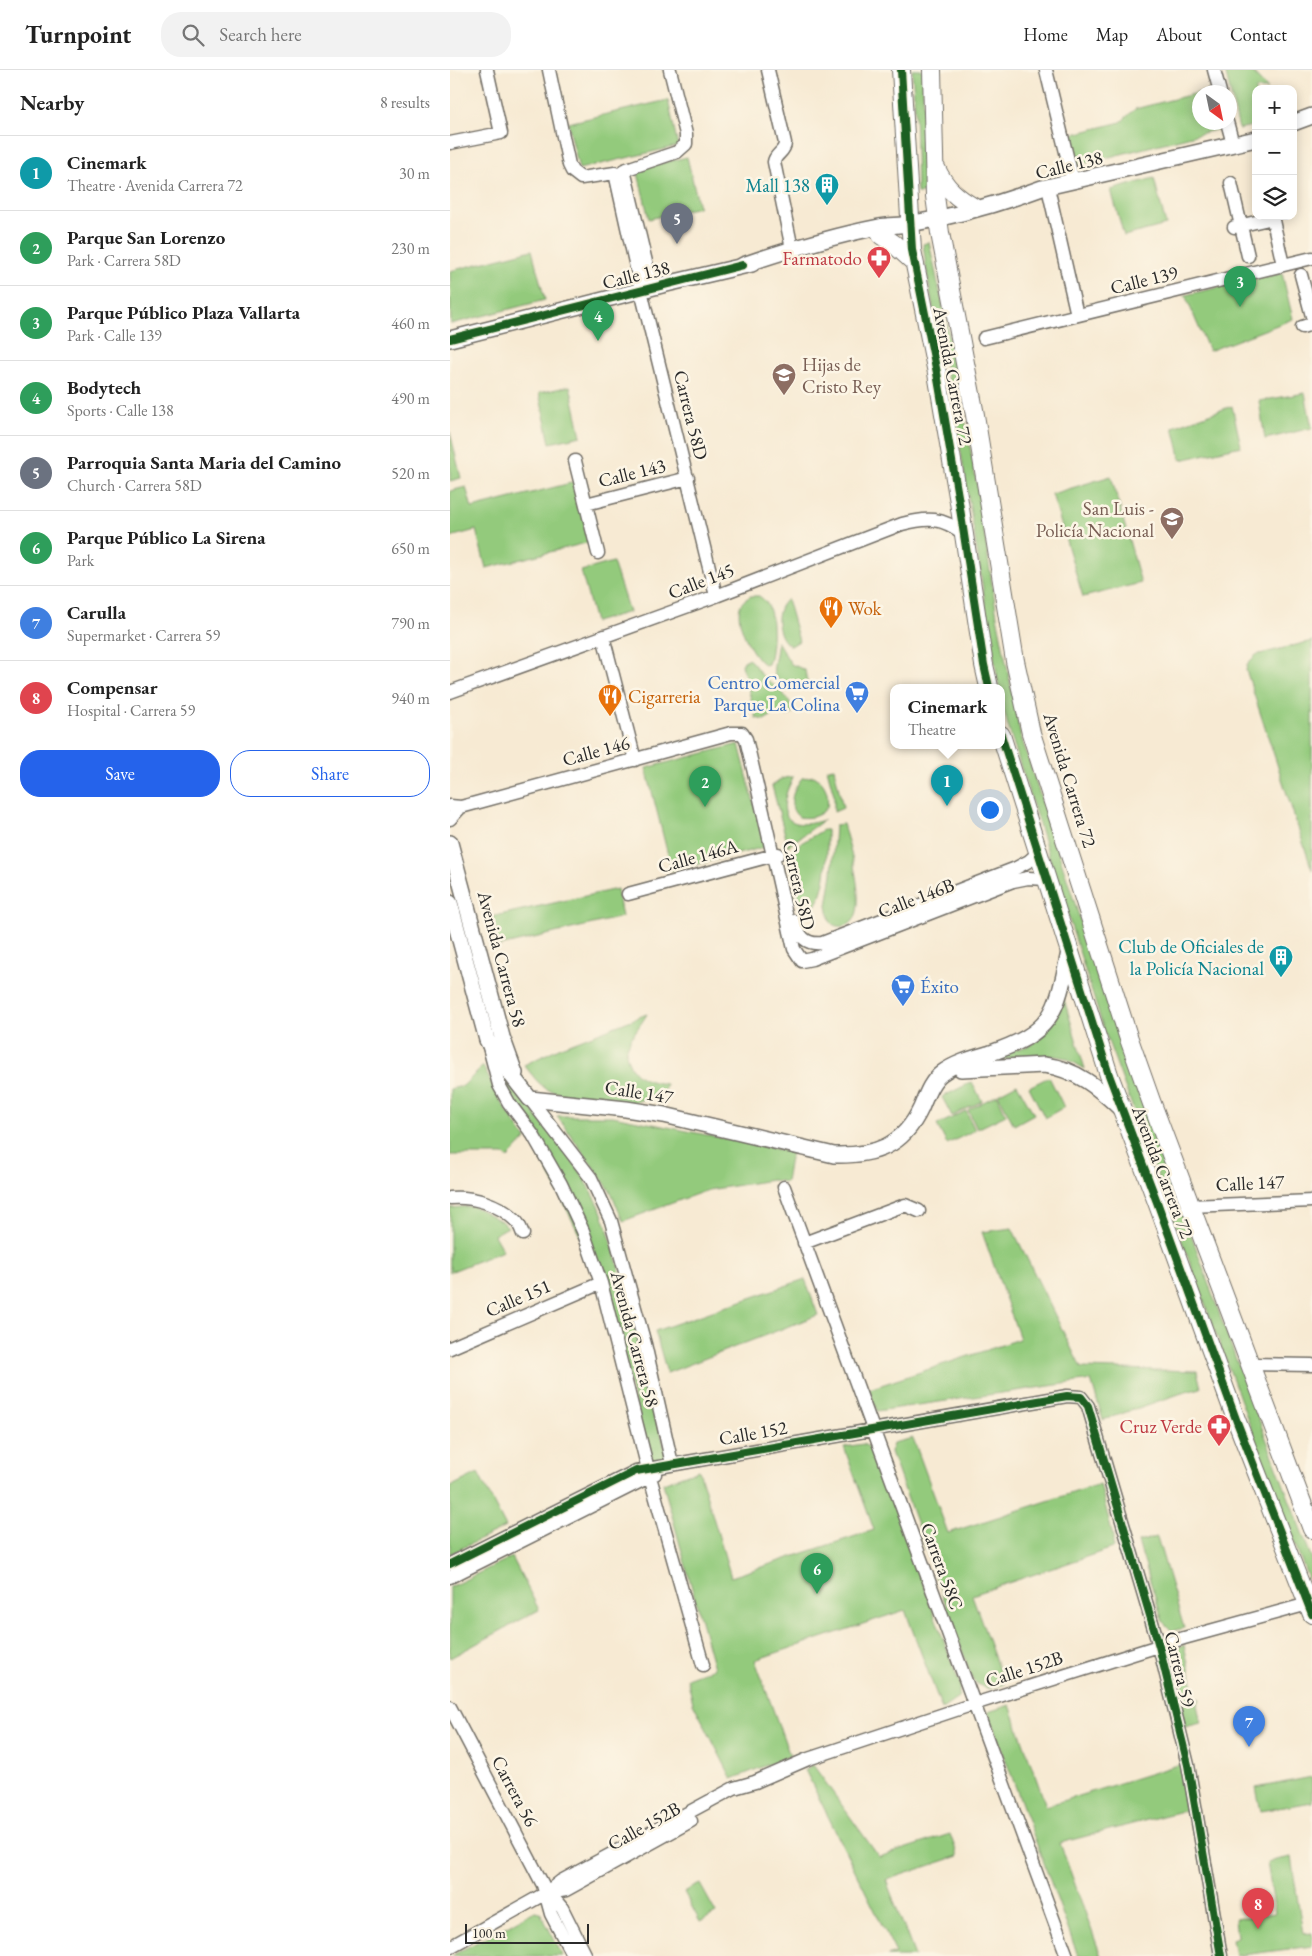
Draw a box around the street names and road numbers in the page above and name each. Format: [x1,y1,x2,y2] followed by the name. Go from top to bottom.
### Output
[1033,145,1105,185] street label: Calle 138
[600,255,672,295] street label: Calle 138
[1108,260,1180,300] street label: Calle 139
[927,304,979,447] street label: Avenida Carrera 72
[668,368,714,462] street label: Carrera 58D
[596,453,668,493] street label: Calle 143
[664,557,738,605] street label: Calle 145
[1037,708,1102,851] street label: Avenida Carrera 72
[560,730,632,772] street label: Calle 146
[655,833,742,879] street label: Calle 146A
[777,838,821,932] street label: Carrera 58D
[874,872,958,924] street label: Calle 146B
[472,887,532,1030] street label: Avenida Carrera 58
[603,1074,676,1110] street label: Calle 147
[1126,1101,1200,1242] street label: Avenida Carrera 72
[1215,1169,1286,1197] street label: Calle 147
[605,1267,665,1410] street label: Avenida Carrera 58
[481,1273,555,1323] street label: Calle 151
[717,1415,789,1451] street label: Calle 152
[915,1519,969,1613] street label: Carrera 58C
[1159,1629,1201,1709] street label: Carrera 59
[982,1645,1066,1693] street label: Calle 152B
[486,1751,544,1831] street label: Carrera 56
[603,1796,685,1856] street label: Calle 152B

